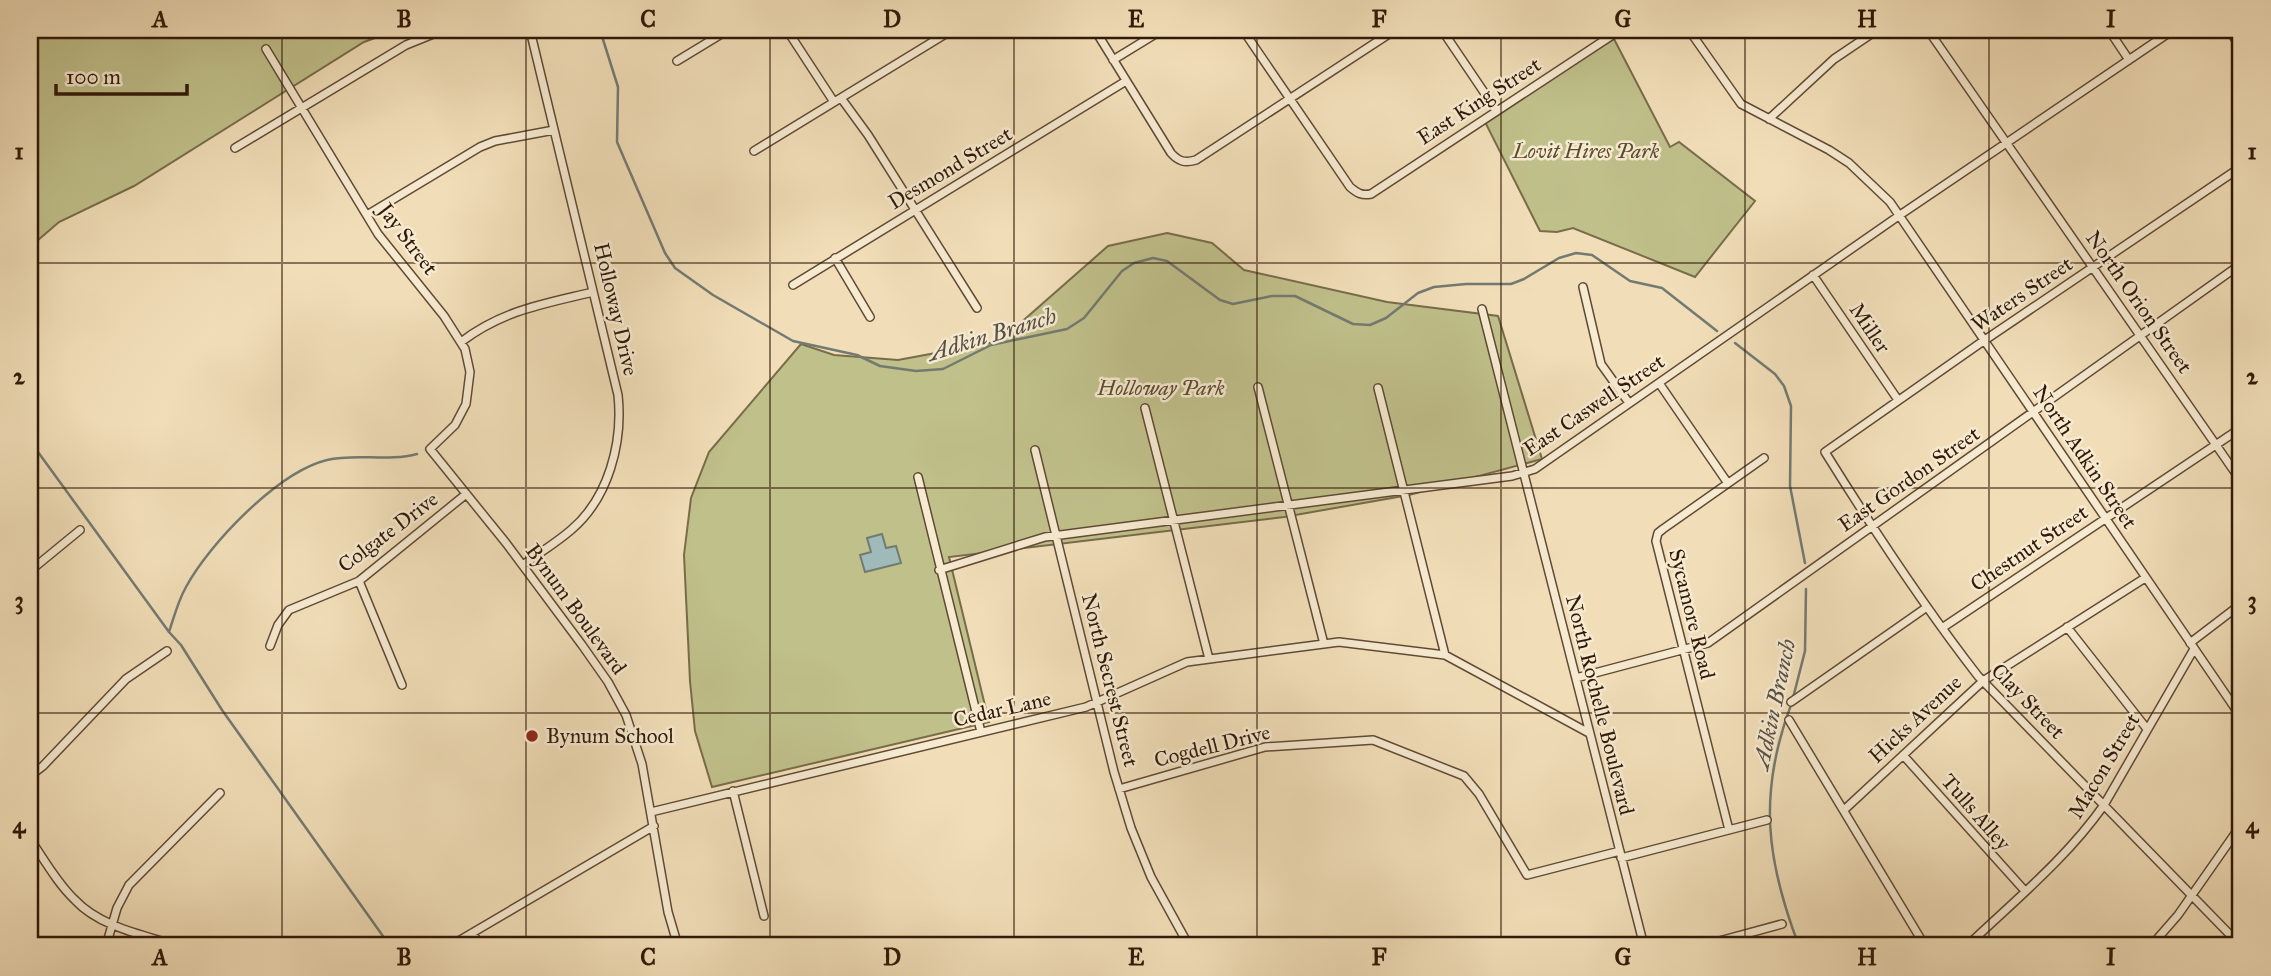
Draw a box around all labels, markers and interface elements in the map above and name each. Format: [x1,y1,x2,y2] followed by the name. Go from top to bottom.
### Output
[150,5,168,33] text: A
[396,5,412,33] text: B
[640,5,656,33] text: C
[883,5,901,33] text: D
[1128,5,1145,33] text: E
[1371,5,1387,33] text: F
[1615,5,1632,33] text: G
[1857,5,1877,33] text: H
[2106,5,2116,33] text: I
[1412,51,1546,151] street label: East King Street
[56,52,187,96] scale bar
[66,64,121,90] text: 100 m
[883,121,1017,215] street label: Desmond Street
[14,137,24,165] text: 1
[2247,137,2257,165] text: 1
[1512,138,1660,164] park label: Lovit Hires Park
[371,196,444,280] street label: Jay Street
[2080,226,2198,379] street label: North Orion Street
[588,240,644,378] street label: Holloway Drive
[1967,250,2078,337] street label: Waters Street
[1844,298,1896,358] street label: Miller
[923,301,1059,367] water label: Adkin Branch
[1518,348,1670,462] street label: East Caswell Street
[13,362,25,390] text: 2
[2246,362,2258,390] text: 2
[1096,375,1225,401] park label: Holloway Park
[2027,380,2143,534] street label: North Adkin Street
[1833,420,1985,537] street label: East Gordon Street
[333,486,443,578] street label: Colgate Drive
[1965,499,2093,597] street label: Chestnut Street
[520,538,632,680] street label: Bynum Boulevard
[1663,546,1721,682] street label: Sycamore Road
[14,586,24,615] text: 3
[2247,586,2257,615] text: 3
[1076,591,1144,770] street label: North Secrest Street
[1560,592,1640,818] street label: North Rochelle Boulevard
[1746,636,1801,774] water label: Adkin Branch
[1986,658,2071,745] street label: Clay Street
[1863,669,1967,769] street label: Hicks Avenue
[951,685,1054,733] street label: Cedar Lane
[2062,708,2146,823] street label: Macon Street
[1151,719,1273,773] street label: Cogdell Drive
[546,723,674,749] place label: Bynum School
[524,728,540,744] marker: Bynum School
[1936,768,2017,856] street label: Tulls Alley
[13,811,27,839] text: 4
[2246,811,2260,839] text: 4
[150,943,168,971] text: A
[396,943,412,971] text: B
[640,943,656,971] text: C
[883,943,901,971] text: D
[1128,943,1145,971] text: E
[1371,943,1387,971] text: F
[1615,943,1632,971] text: G
[1857,943,1877,971] text: H
[2106,943,2116,971] text: I

